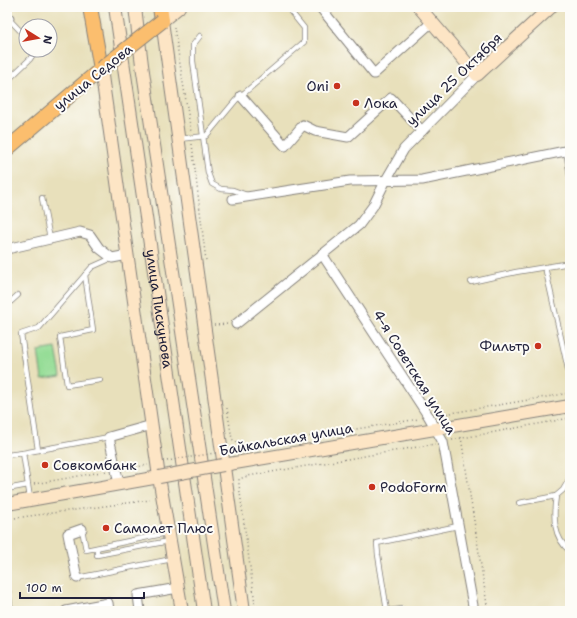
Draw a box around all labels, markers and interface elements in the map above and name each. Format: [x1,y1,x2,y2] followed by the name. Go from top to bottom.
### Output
[18,18,58,58] north arrow
[402,29,506,129] street label: улица 25 Октября
[39,34,56,46] text: N
[50,40,136,114] street label: улица Седова
[307,77,329,95] place label: Oni
[332,81,342,91] marker: Oni
[364,94,398,112] place label: Лока
[351,98,361,108] marker: Лока
[142,248,177,370] street label: улица Пискунова
[369,306,461,438] street label: 4-я Советская улица
[480,337,530,355] place label: Фильтр
[533,341,543,351] marker: Фильтр
[218,418,354,460] street label: Байкальская улица
[53,456,137,474] place label: Совкомбанк
[40,460,50,470] marker: Совкомбанк
[380,478,447,496] place label: PodoForm
[367,482,377,492] marker: PodoForm
[114,519,213,537] place label: Самолет Плюс
[101,523,111,533] marker: Самолет Плюс
[20,574,144,600] scale bar
[26,580,62,596] text: 100 m

